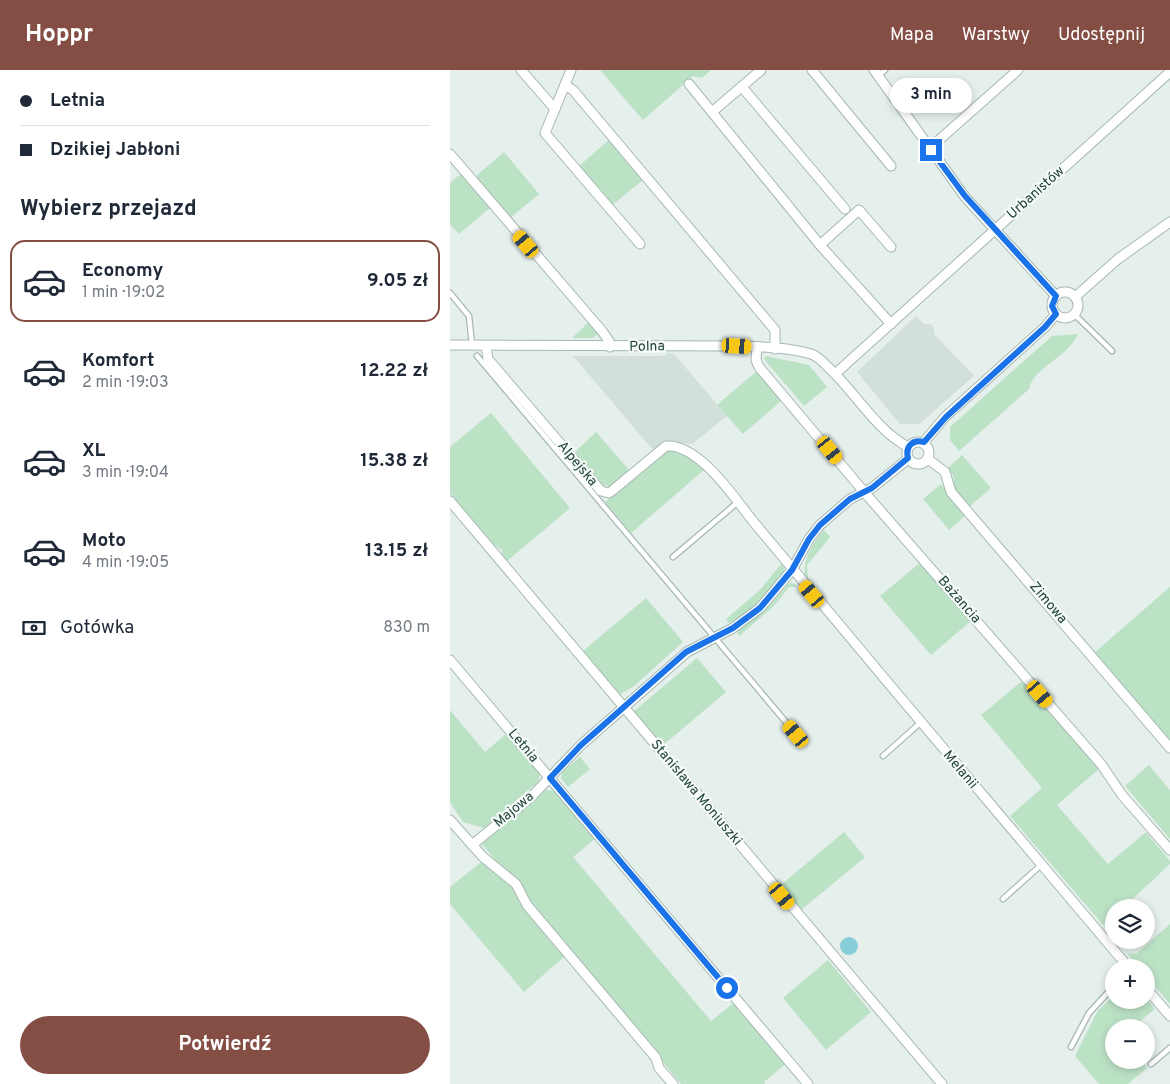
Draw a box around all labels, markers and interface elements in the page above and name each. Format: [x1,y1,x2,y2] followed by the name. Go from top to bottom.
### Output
[25,20,93,50] text: Hoppr
[890,24,934,47] text: Mapa
[962,24,1030,47] text: Warstwy
[1058,24,1145,47] text: Udostępnij
[890,78,972,112] callout: 3 min
[910,85,952,105] text: 3 min
[50,89,105,113] text: Letnia
[50,138,180,162] text: Dzikiej Jabłoni
[920,139,942,161] route end
[1004,163,1068,223] street label: Urbanistów
[20,196,197,223] text: Wybierz przejazd
[510,228,541,260] car
[22,259,67,304] icon: car
[82,259,163,283] text: Economy
[367,269,428,293] text: 9.05 zł
[82,283,165,303] text: 1 min · 19:02
[629,338,665,356] street label: Polna
[721,338,752,354] car
[22,349,67,394] icon: car
[82,349,154,373] text: Komfort
[360,359,428,383] text: 12.22 zł
[82,373,169,393] text: 2 min · 19:03
[814,434,845,466] car
[553,438,601,490] street label: Alpejska
[22,439,67,484] icon: car
[82,439,105,463] text: XL
[360,449,428,473] text: 15.38 zł
[82,463,169,483] text: 3 min · 19:04
[22,529,67,574] icon: car
[82,529,126,553] text: Moto
[365,539,428,563] text: 13.15 zł
[82,553,169,573] text: 4 min · 19:05
[934,573,984,627] street label: Bażancia
[796,578,827,610] car
[1026,579,1070,627] street label: Zimowa
[20,614,48,642] icon: cash
[60,616,134,640] text: Gotówka
[383,618,430,638] text: 830 m
[1024,678,1055,710] car
[780,718,811,750] car
[504,726,542,766] street label: Letnia
[647,737,745,849] street label: Stanisława Moniuszki
[939,747,981,793] street label: Melanii
[490,788,538,832] street label: Majowa
[766,880,797,912] car
[1105,899,1155,1069] map controls
[1105,899,1155,949] button: layers
[1105,959,1155,1009] button: +
[716,977,738,999] route start
[20,1016,430,1074] button: Potwierdź
[1105,1019,1155,1069] button: −

